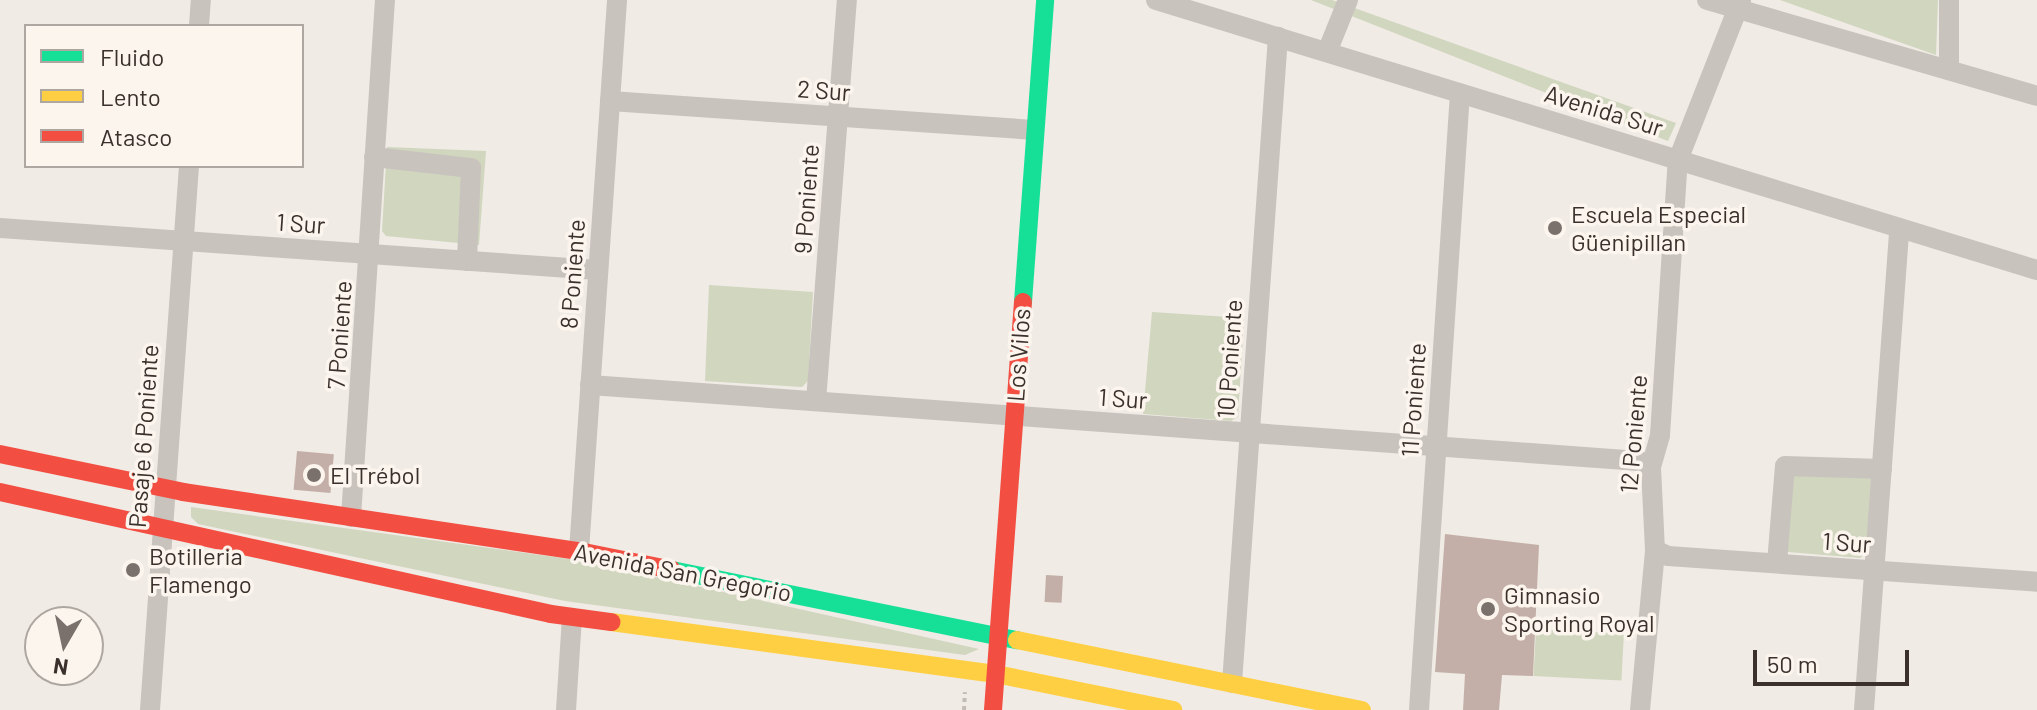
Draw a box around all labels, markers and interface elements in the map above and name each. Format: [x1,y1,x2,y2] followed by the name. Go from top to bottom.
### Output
[24,24,304,168] legend
[100,42,164,71] text: Fluido
[796,74,852,106] street label: 2 Sur
[1541,78,1667,142] street label: Avenida Sur
[100,82,161,111] text: Lento
[100,122,172,151] text: Atasco
[788,143,824,255] street label: 9 Poniente
[1571,200,1746,256] place label: Escuela Especial Güenipillan
[276,207,326,239] street label: 1 Sur
[554,218,590,330] street label: 8 Poniente
[1546,219,1564,237] marker: Escuela Especial Güenipillan
[321,280,357,390] street label: 7 Poniente
[1210,298,1248,420] street label: 10 Poniente
[1000,307,1036,403] street label: Los Vilos
[1395,342,1431,458] street label: 11 Poniente
[122,343,164,529] street label: Pasaje 6 Poniente
[1613,374,1653,494] street label: 12 Poniente
[1098,382,1148,414] street label: 1 Sur
[330,461,420,489] place label: El Trébol
[305,466,323,484] marker: El Trébol
[1822,526,1872,558] street label: 1 Sur
[572,537,794,607] street label: Avenida San Gregorio
[149,542,252,598] place label: Botilleria Flamengo
[124,561,142,579] marker: Botilleria Flamengo
[1504,581,1654,637] place label: Gimnasio Sporting Royal
[1479,600,1497,618] marker: Gimnasio Sporting Royal
[24,606,104,686] north arrow
[1757,634,1913,684] scale bar
[1767,649,1818,678] text: 50 m
[51,654,70,682] text: N

